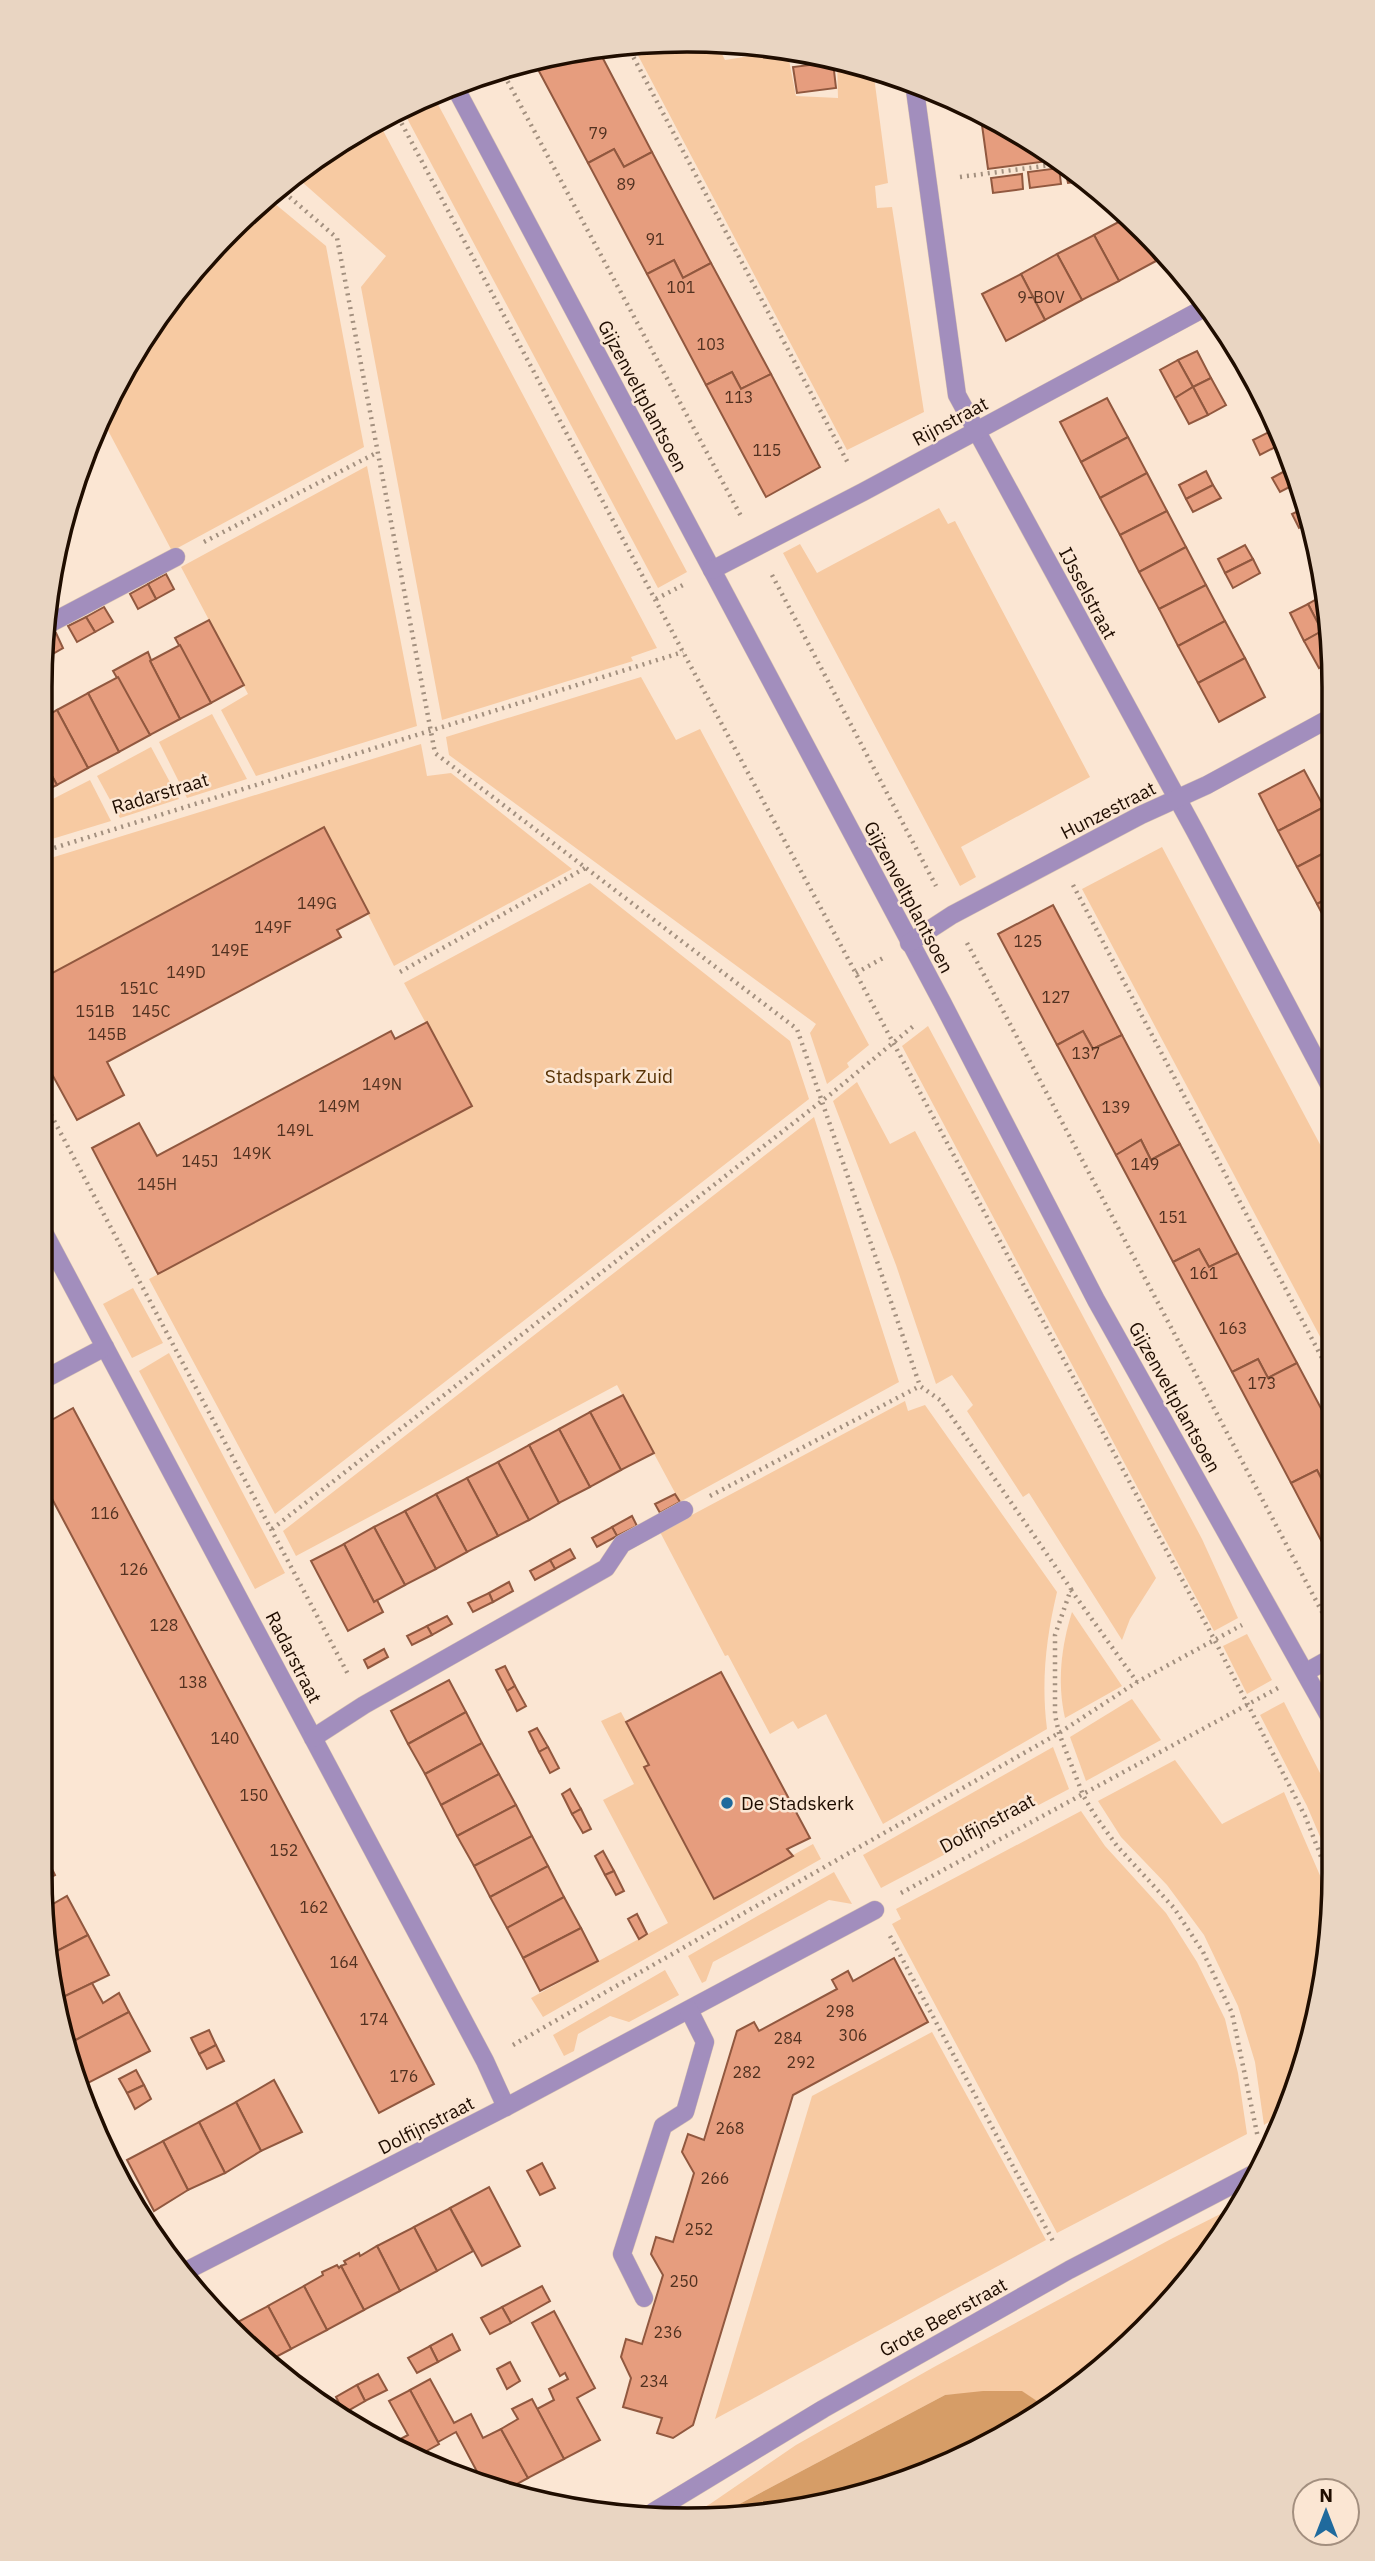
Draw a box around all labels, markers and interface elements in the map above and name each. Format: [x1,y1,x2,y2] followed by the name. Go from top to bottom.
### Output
[588,123,608,143] house number: 79
[616,174,636,194] house number: 89
[645,229,665,249] house number: 91
[667,277,695,297] house number: 101
[1017,287,1065,307] house number: 9-BOV
[593,316,693,476] street label: Gijzenveltplantsoen
[697,334,725,354] house number: 103
[725,387,753,407] house number: 113
[908,391,992,451] street label: Rijnstraat
[753,440,781,460] house number: 115
[1054,543,1122,643] street label: IJsselstraat
[109,767,211,819] street label: Radarstraat
[1056,776,1160,844] street label: Hunzestraat
[859,817,959,977] street label: Gijzenveltplantsoen
[297,893,337,913] house number: 149G
[254,917,292,937] house number: 149F
[1014,931,1042,951] house number: 125
[211,940,249,960] house number: 149E
[166,962,206,982] house number: 149D
[120,978,158,998] house number: 151C
[1042,987,1070,1007] house number: 127
[75,1001,115,1021] house number: 151B
[132,1001,170,1021] house number: 145C
[87,1024,127,1044] house number: 145B
[1072,1043,1100,1063] house number: 137
[545,1064,673,1088] park label: Stadspark Zuid
[362,1074,402,1094] house number: 149N
[318,1096,360,1116] house number: 149M
[1102,1097,1130,1117] house number: 139
[277,1120,313,1140] house number: 149L
[233,1143,271,1163] house number: 149K
[182,1151,218,1171] house number: 145J
[1131,1154,1159,1174] house number: 149
[137,1174,177,1194] house number: 145H
[1159,1207,1187,1227] house number: 151
[1190,1263,1218,1283] house number: 161
[1124,1317,1226,1477] street label: Gijzenveltplantsoen
[1219,1318,1247,1338] house number: 163
[1248,1373,1276,1393] house number: 173
[91,1503,119,1523] house number: 116
[120,1559,148,1579] house number: 126
[261,1607,327,1707] street label: Radarstraat
[150,1615,178,1635] house number: 128
[179,1672,207,1692] house number: 138
[211,1728,239,1748] house number: 140
[240,1785,268,1805] house number: 150
[935,1788,1039,1858] street label: Dolfijnstraat
[741,1791,854,1815] place label: De Stadskerk
[719,1795,735,1811] marker: De Stadskerk
[270,1840,298,1860] house number: 152
[300,1897,328,1917] house number: 162
[330,1952,358,1972] house number: 164
[826,2001,854,2021] house number: 298
[360,2009,388,2029] house number: 174
[839,2025,867,2045] house number: 306
[774,2028,802,2048] house number: 284
[787,2052,815,2072] house number: 292
[733,2062,761,2082] house number: 282
[390,2066,418,2086] house number: 176
[374,2091,478,2159] street label: Dolfijnstraat
[716,2118,744,2138] house number: 268
[701,2168,729,2188] house number: 266
[685,2219,713,2239] house number: 252
[670,2271,698,2291] house number: 250
[875,2272,1011,2362] street label: Grote Beerstraat
[654,2322,682,2342] house number: 236
[640,2371,668,2391] house number: 234
[1291,2477,1361,2547] north arrow
[1319,2483,1333,2507] text: N

